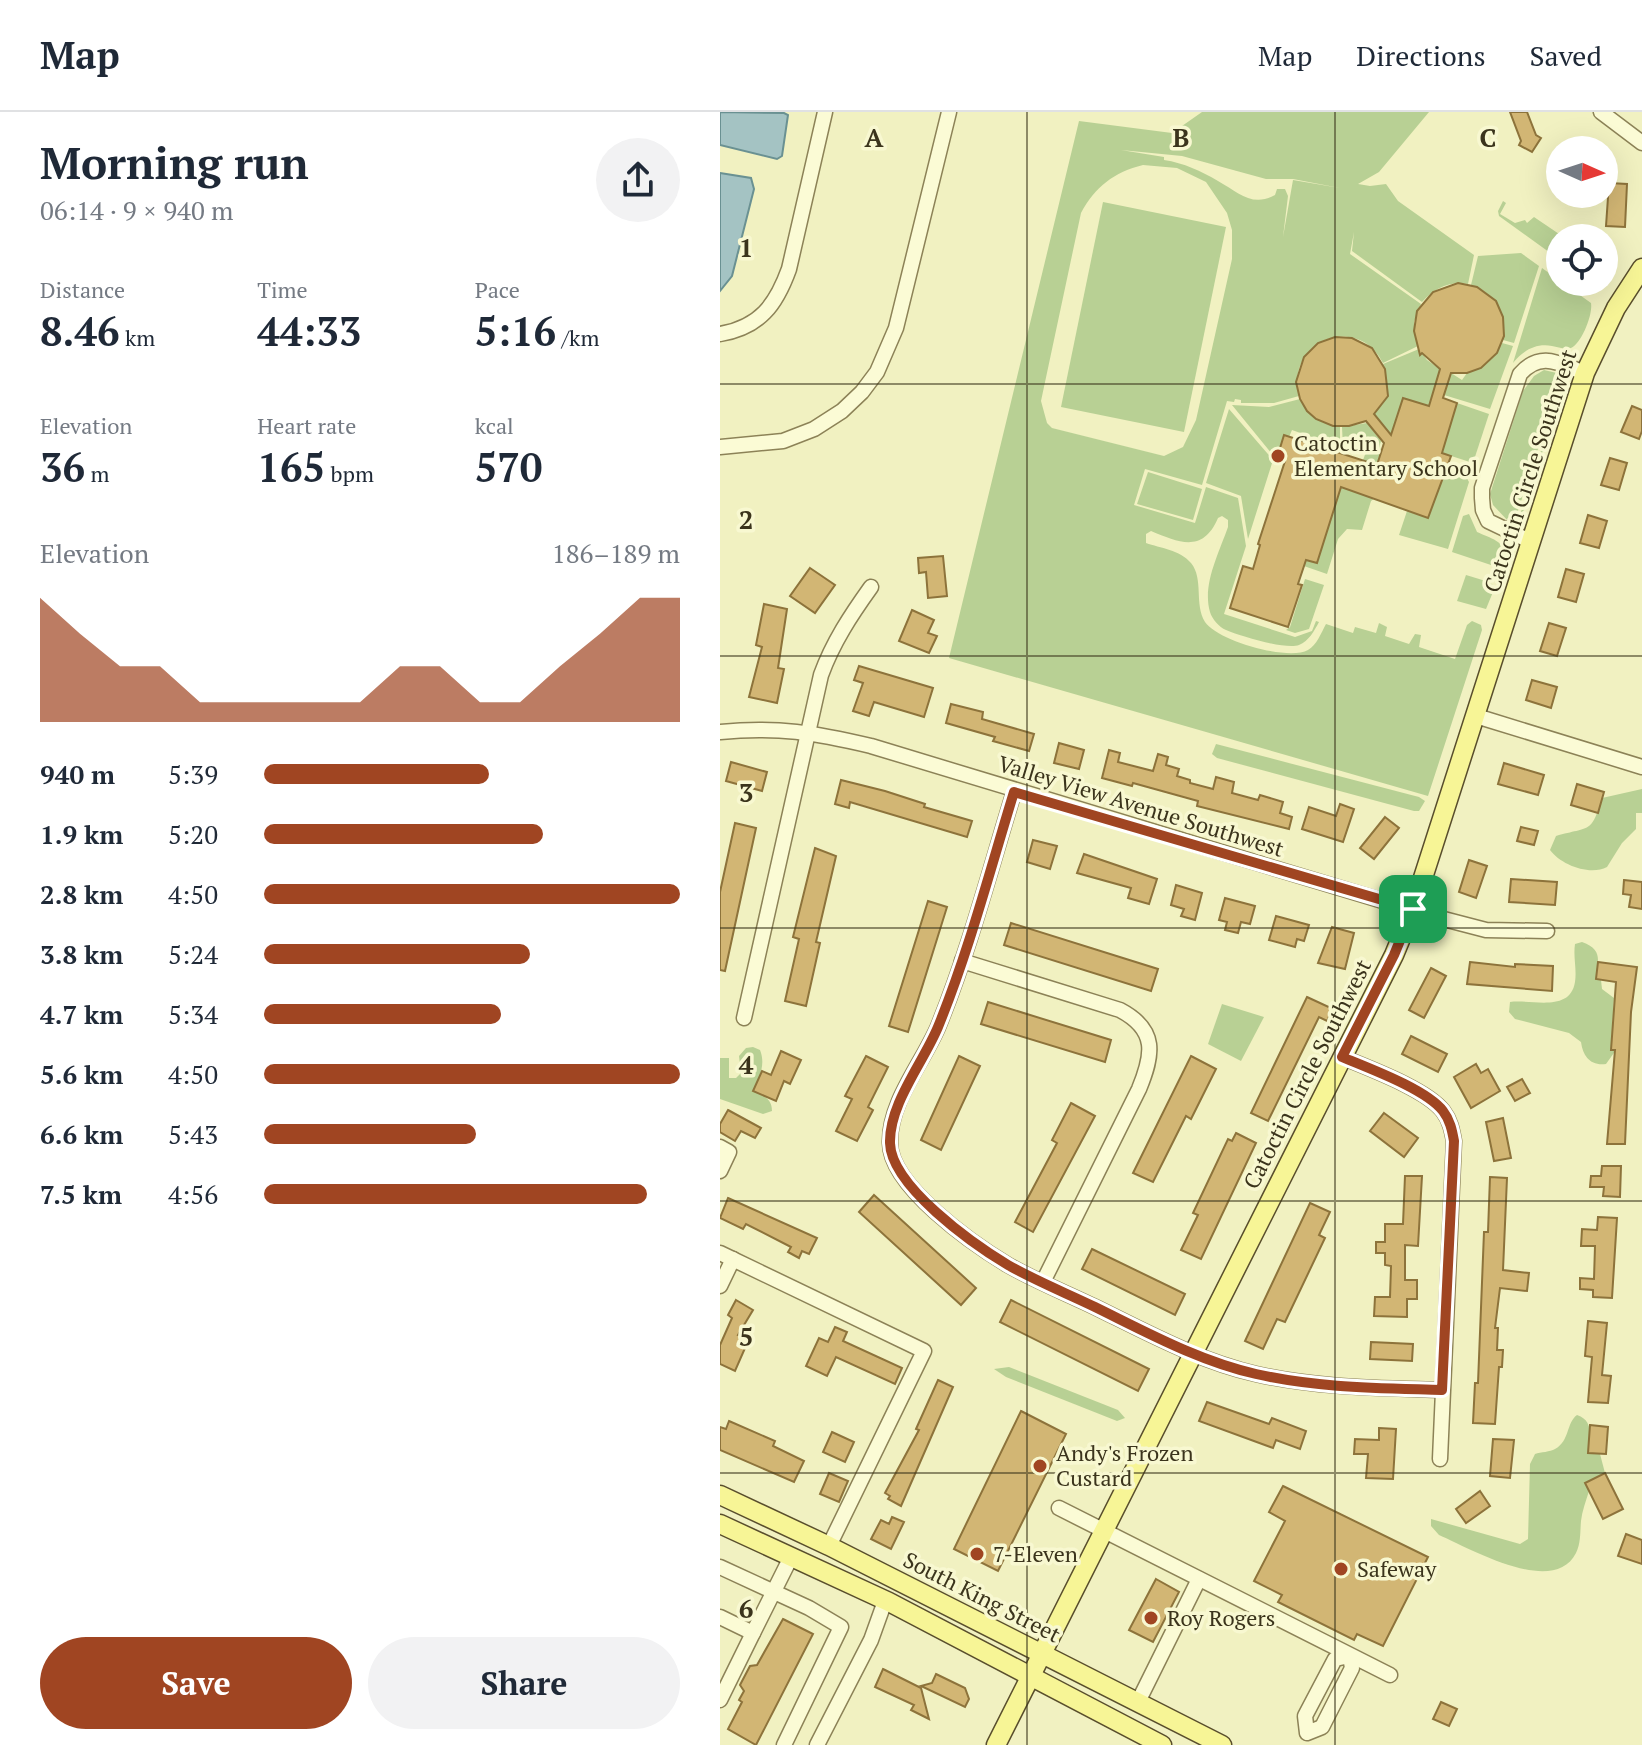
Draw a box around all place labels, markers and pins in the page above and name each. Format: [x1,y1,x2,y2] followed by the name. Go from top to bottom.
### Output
[1294,428,1478,482] place label: Catoctin Elementary School
[1269,447,1287,465] marker: Catoctin Elementary School
[1379,875,1447,943] pin
[1056,1438,1193,1492] place label: Andy's Frozen Custard
[1031,1457,1049,1475] marker: Andy's Frozen Custard
[993,1539,1078,1568] place label: 7-Eleven
[968,1545,986,1563] marker: 7-Eleven
[1357,1554,1437,1583] place label: Safeway
[1332,1560,1350,1578] marker: Safeway
[1167,1603,1275,1632] place label: Roy Rogers
[1142,1609,1160,1627] marker: Roy Rogers

